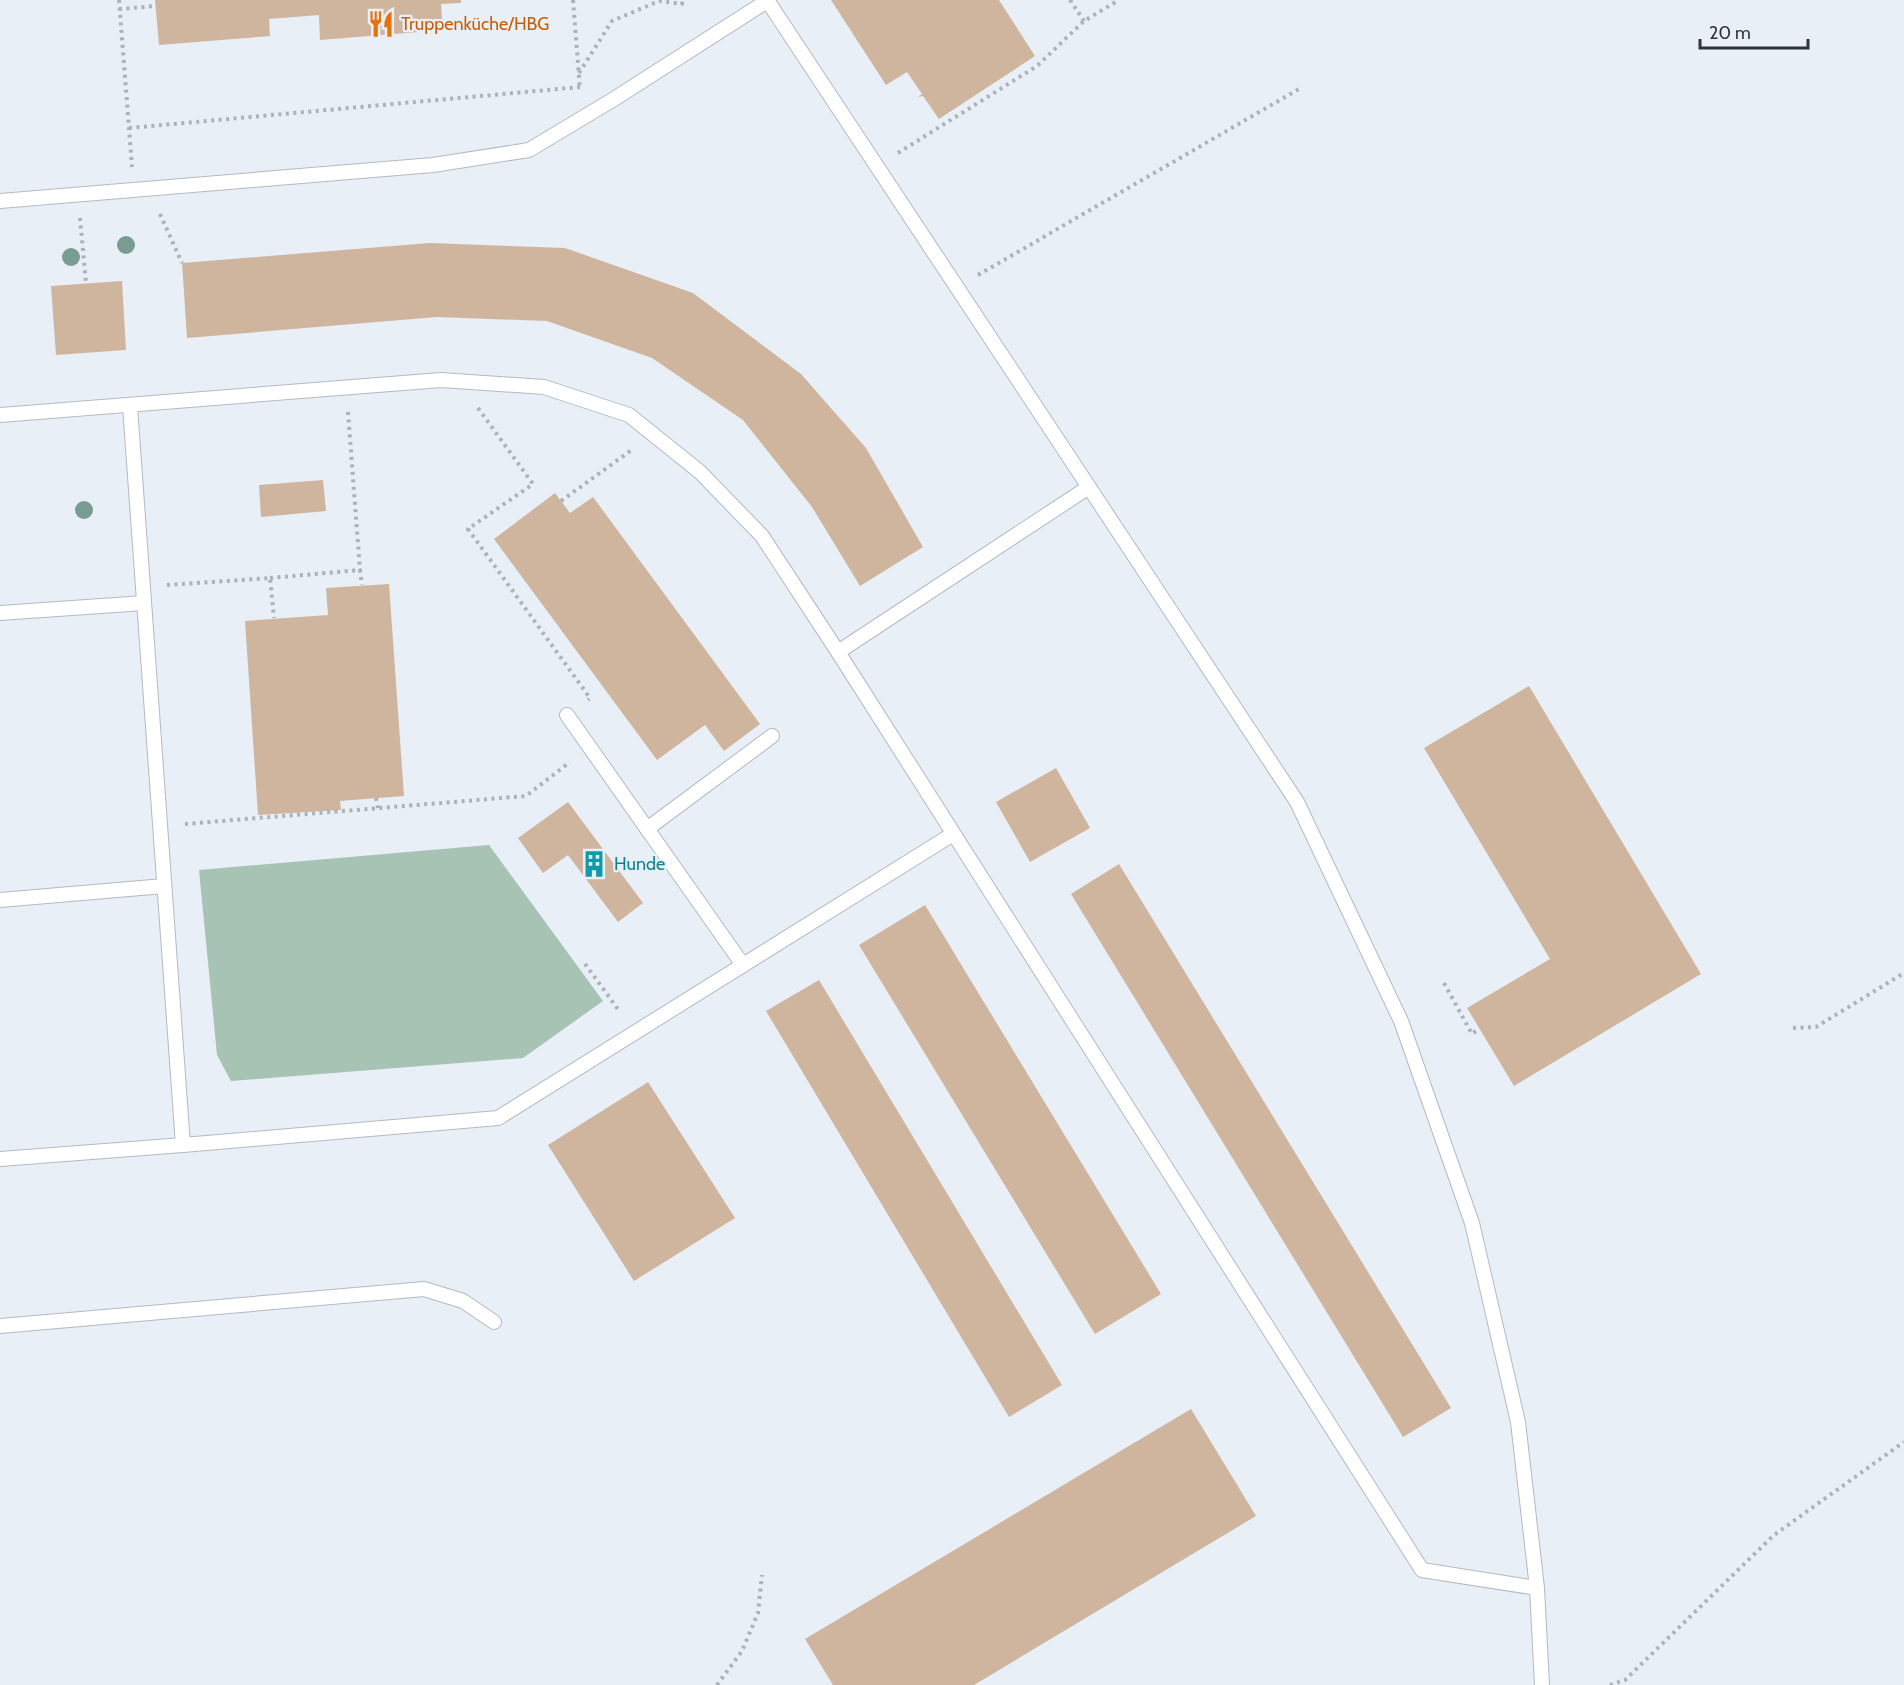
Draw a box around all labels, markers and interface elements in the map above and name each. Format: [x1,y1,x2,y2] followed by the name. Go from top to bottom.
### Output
[366,9,396,39] restaurant icon: Truppenküche/HBG
[1700,12,1808,50] scale bar
[401,13,549,35] place label: Truppenküche/HBG
[1709,22,1751,44] text: 20 m
[579,849,609,879] building icon: Hunde
[614,853,665,875] place label: Hunde

